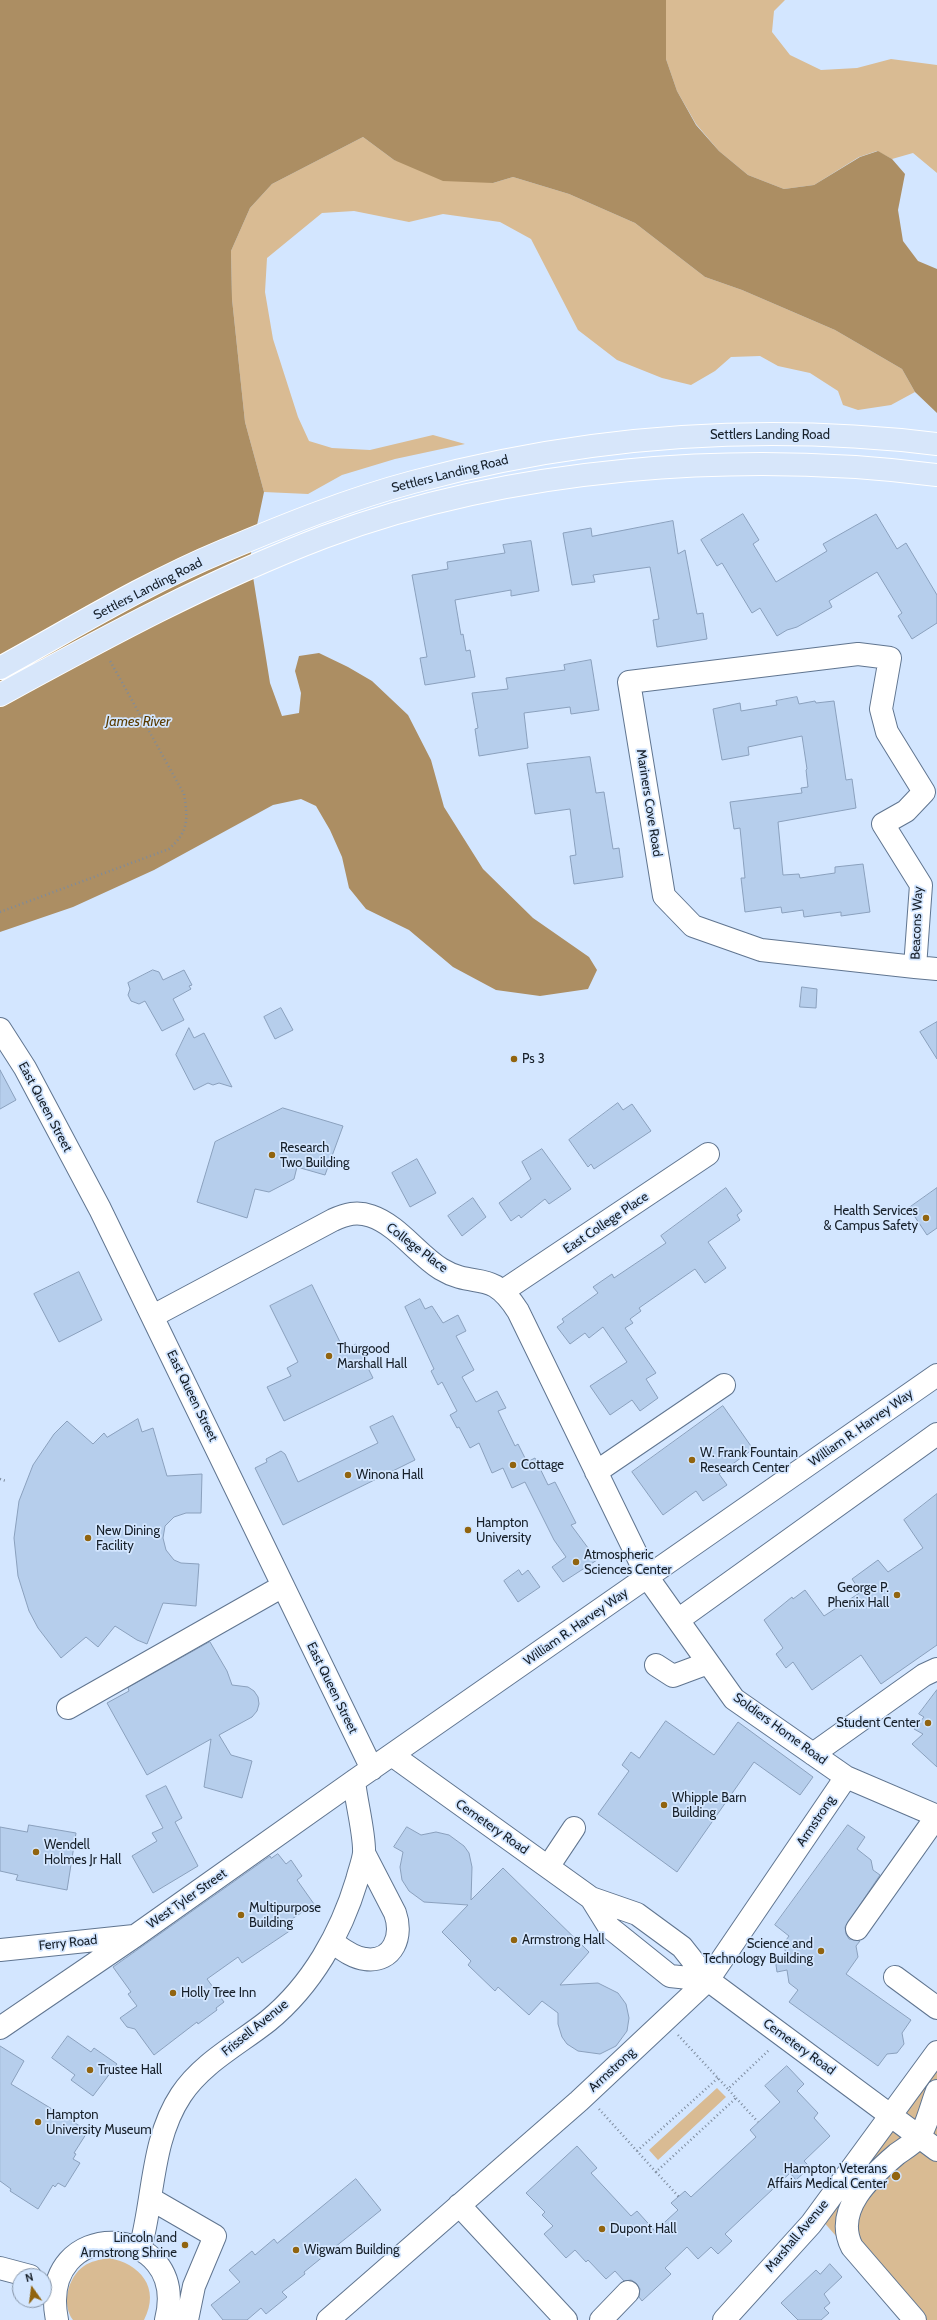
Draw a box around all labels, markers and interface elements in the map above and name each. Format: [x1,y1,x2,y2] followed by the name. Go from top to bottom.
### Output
[710,427,830,443] street label: Settlers Landing Road
[390,452,510,496] street label: Settlers Landing Road
[91,555,205,623] street label: Settlers Landing Road
[106,714,170,730] water label: James River
[633,748,665,858] street label: Mariners Cove Road
[908,886,926,960] street label: Beacons Way
[522,1051,545,1067] place label: Ps 3
[509,1054,519,1064] marker: Ps 3
[15,1059,75,1155] street label: East Queen Street
[280,1140,349,1171] place label: Research Two Building
[267,1150,277,1160] marker: Research Two Building
[561,1189,651,1257] street label: East College Place
[824,1203,918,1234] place label: Health Services & Campus Safety
[921,1213,931,1223] marker: Health Services & Campus Safety
[383,1220,451,1276] street label: College Place
[337,1341,407,1372] place label: Thurgood Marshall Hall
[163,1348,221,1444] street label: East Queen Street
[324,1351,334,1361] marker: Thurgood Marshall Hall
[806,1386,916,1470] street label: William R. Harvey Way
[700,1445,798,1476] place label: W. Frank Fountain Research Center
[687,1455,697,1465] marker: W. Frank Fountain Research Center
[521,1457,564,1473] place label: Cottage
[508,1460,518,1470] marker: Cottage
[356,1467,423,1483] place label: Winona Hall
[343,1470,353,1480] marker: Winona Hall
[476,1515,531,1546] place label: Hampton University
[96,1523,160,1554] place label: New Dining Facility
[463,1525,473,1535] marker: Hampton University
[83,1533,93,1543] marker: New Dining Facility
[584,1547,672,1578] place label: Atmospheric Sciences Center
[571,1557,581,1567] marker: Atmospheric Sciences Center
[827,1580,889,1611] place label: George P. Phenix Hall
[521,1585,631,1669] street label: William R. Harvey Way
[892,1590,902,1600] marker: George P. Phenix Hall
[303,1640,361,1736] street label: East Queen Street
[730,1690,830,1768] street label: Soldiers Home Road
[836,1715,920,1731] place label: Student Center
[923,1718,933,1728] marker: Student Center
[672,1790,747,1821] place label: Whipple Barn Building
[793,1793,839,1849] street label: Armstrong
[453,1796,531,1858] street label: Cemetery Road
[659,1800,669,1810] marker: Whipple Barn Building
[44,1837,121,1868] place label: Wendell Holmes Jr Hall
[31,1847,41,1857] marker: Wendell Holmes Jr Hall
[144,1866,230,1932] street label: West Tyler Street
[249,1900,321,1931] place label: Multipurpose Building
[236,1910,246,1920] marker: Multipurpose Building
[38,1932,98,1954] street label: Ferry Road
[522,1932,604,1948] place label: Armstrong Hall
[509,1935,519,1945] marker: Armstrong Hall
[703,1936,813,1967] place label: Science and Technology Building
[816,1946,826,1956] marker: Science and Technology Building
[181,1985,256,2001] place label: Holly Tree Inn
[168,1988,178,1998] marker: Holly Tree Inn
[219,1997,291,2059] street label: Frissell Avenue
[760,2016,838,2078] street label: Cemetery Road
[585,2044,639,2096] street label: Armstrong
[98,2062,162,2078] place label: Trustee Hall
[85,2065,95,2075] marker: Trustee Hall
[46,2107,152,2138] place label: Hampton University Museum
[33,2117,43,2127] marker: Hampton University Museum
[767,2161,887,2192] place label: Hampton Veterans Affairs Medical Center
[890,2170,902,2182] marker: Hampton Veterans Affairs Medical Center
[762,2197,832,2275] street label: Marshall Avenue
[610,2221,676,2237] place label: Dupont Hall
[597,2224,607,2234] marker: Dupont Hall
[81,2230,177,2261] place label: Lincoln and Armstrong Shrine
[180,2240,190,2250] marker: Lincoln and Armstrong Shrine
[304,2242,399,2258] place label: Wigwam Building
[291,2245,301,2255] marker: Wigwam Building
[12,2268,52,2308] north arrow
[24,2270,35,2285] text: N

